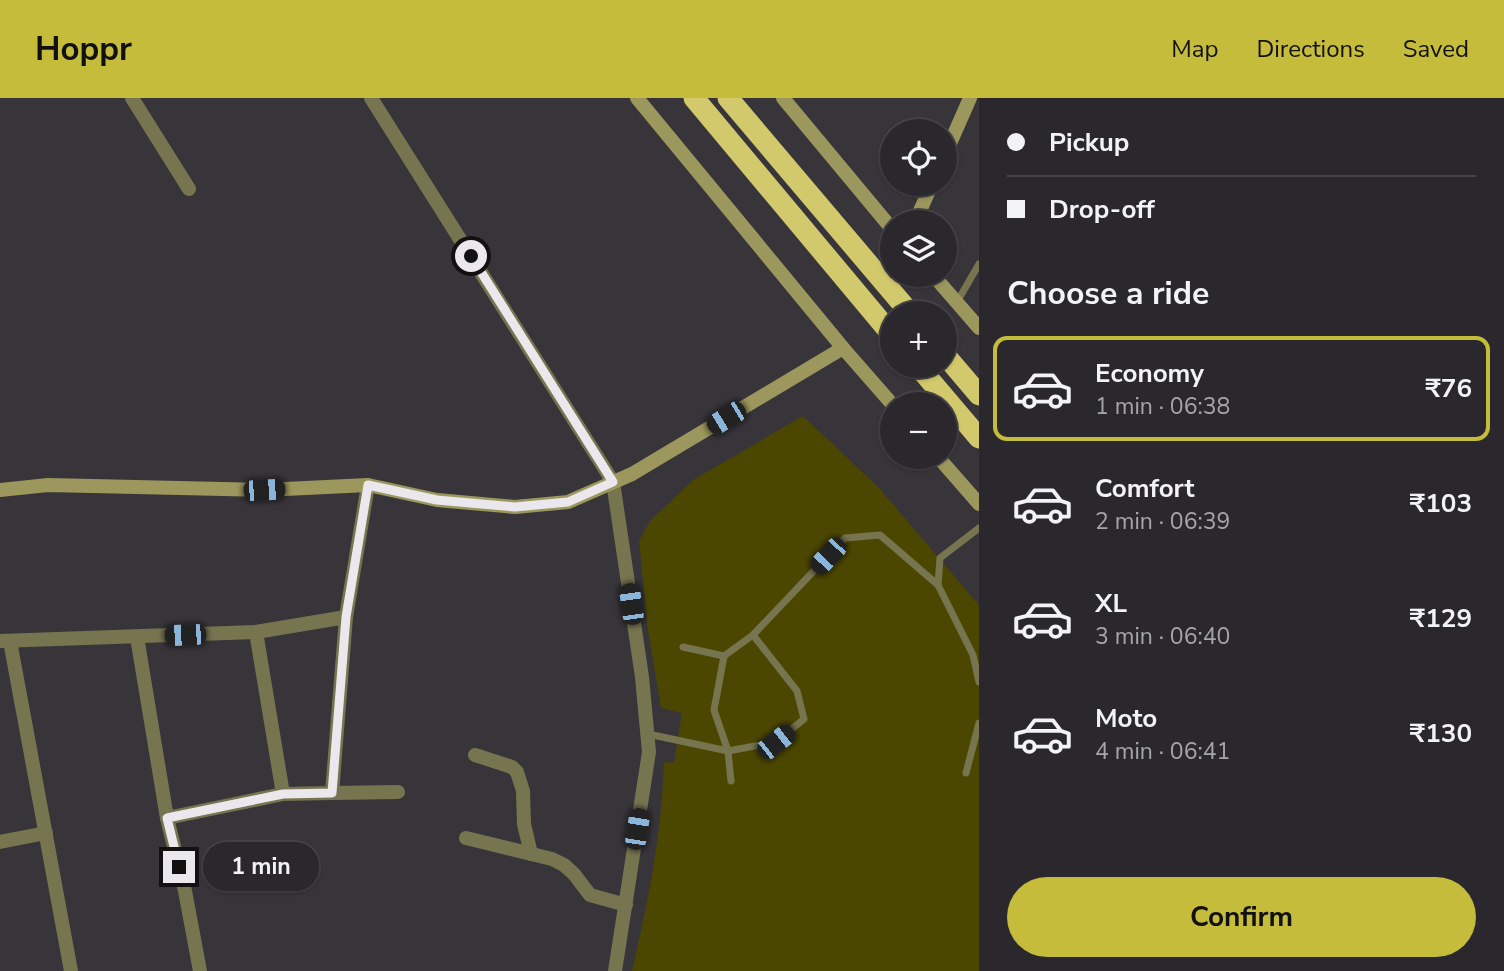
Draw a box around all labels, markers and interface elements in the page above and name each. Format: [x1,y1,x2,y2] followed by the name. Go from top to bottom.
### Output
[35,27,132,72] text: Hoppr
[1171,33,1218,65] text: Map
[1256,33,1365,65] text: Directions
[1403,33,1469,65] text: Saved
[880,119,957,469] map controls
[880,119,957,196] button: locate
[1049,125,1129,160] text: Pickup
[1049,192,1155,227] text: Drop-off
[880,210,957,287] button: layers
[455,240,487,272] route start
[1007,272,1209,315] text: Choose a ride
[880,301,957,378] button: +
[1095,356,1204,391] text: Economy
[1011,357,1074,420] icon: car
[1425,371,1472,406] text: ₹76
[1095,391,1230,422] text: 1 min · 06:38
[880,392,957,469] button: −
[703,398,750,438] car
[1095,471,1195,506] text: Comfort
[1011,472,1074,535] icon: car
[243,478,286,502] car
[1410,486,1472,521] text: ₹103
[1095,506,1230,537] text: 2 min · 06:39
[806,533,851,579] car
[618,582,645,626] car
[1095,586,1127,621] text: XL
[1011,587,1074,650] icon: car
[1410,601,1472,636] text: ₹129
[1095,621,1230,652] text: 3 min · 06:40
[164,624,207,646] car
[1095,701,1157,736] text: Moto
[1011,702,1074,765] icon: car
[1410,716,1472,751] text: ₹130
[753,721,800,763] car
[1095,736,1230,767] text: 4 min · 06:41
[624,807,651,851] car
[204,842,319,892] callout: 1 min
[163,851,195,883] route end
[231,851,291,882] text: 1 min
[1007,877,1476,957] button: Confirm

